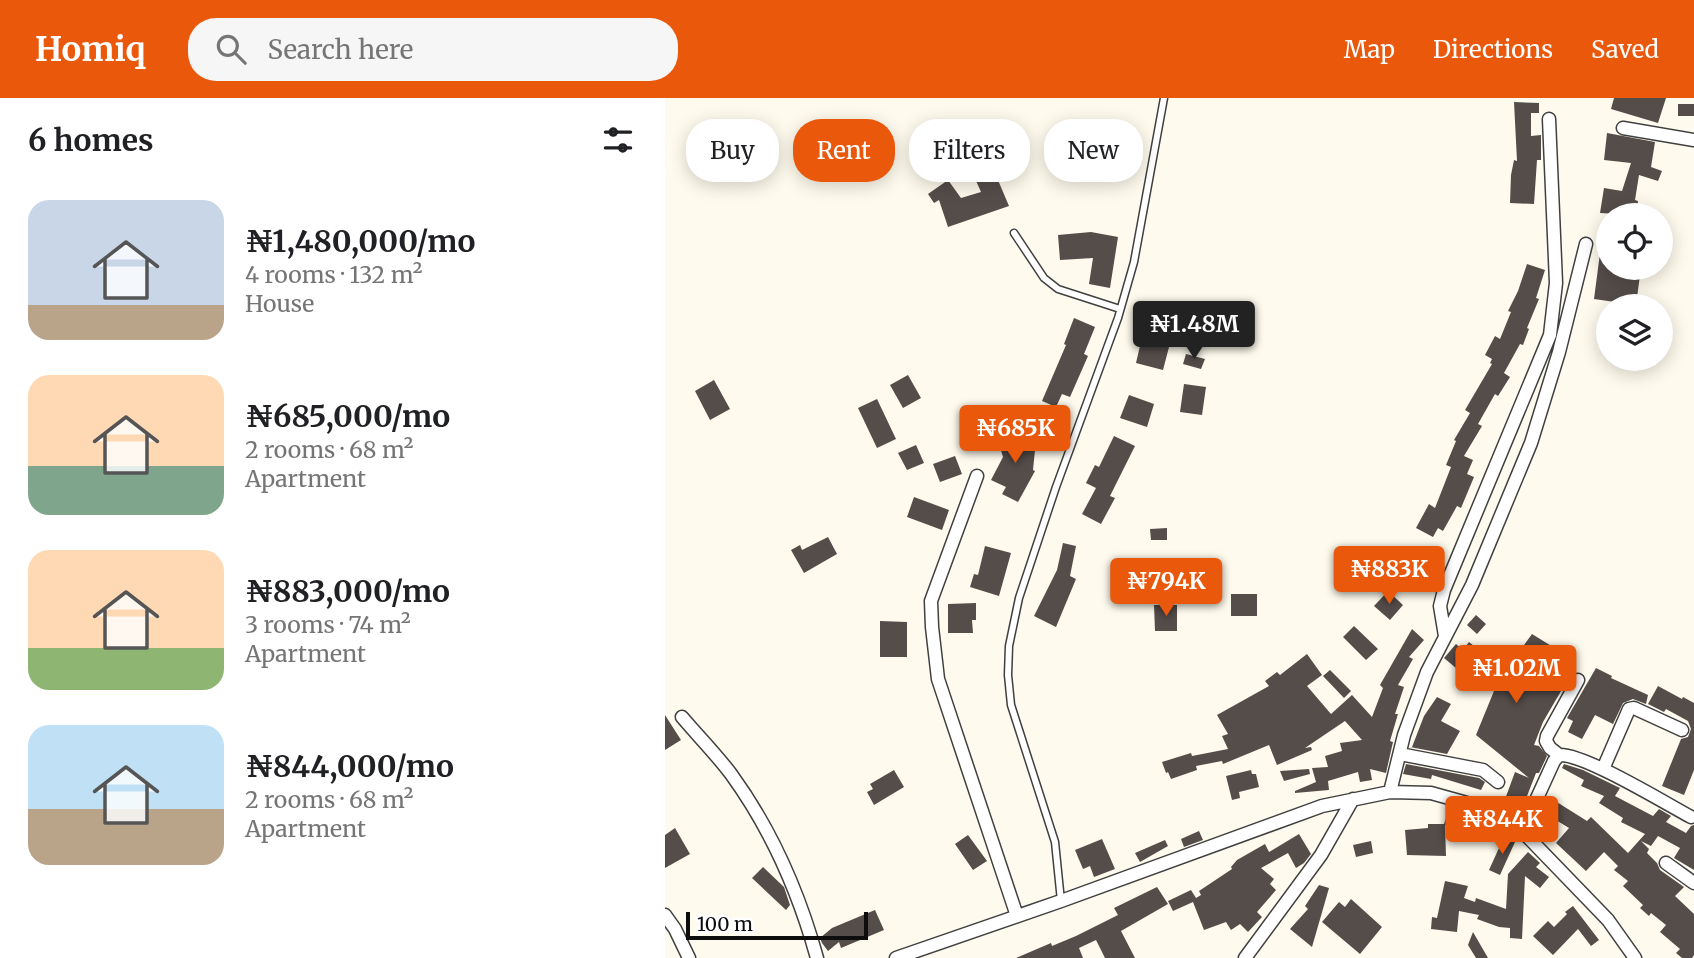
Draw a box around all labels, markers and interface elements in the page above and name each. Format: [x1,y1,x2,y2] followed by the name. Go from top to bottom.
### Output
[188,18,678,81] search box
[35,29,146,70] text: Homiq
[212,30,250,68] icon: search
[268,33,413,66] text: Search here
[1344,34,1395,65] text: Map
[1433,34,1553,65] text: Directions
[1591,34,1659,65] text: Saved
[686,119,779,182] chip: Buy
[793,119,895,182] chip: Rent
[909,119,1030,182] chip: Filters
[1044,119,1143,182] chip: New
[28,121,153,159] text: 6 homes
[599,121,637,159] icon: filters
[1596,203,1673,371] map controls
[1596,203,1673,280] button: locate
[245,222,475,260] text: ₦1,480,000/mo
[84,228,168,312] icon: home
[245,260,422,289] text: 4 rooms · 132 m²
[245,289,314,318] text: House
[1596,294,1673,371] button: layers
[1137,302,1251,361] pin: ₦1.48M
[1149,309,1239,338] text: ₦1.48M
[245,397,450,435] text: ₦685,000/mo
[84,403,168,487] icon: home
[966,406,1064,465] pin: ₦685K
[975,413,1055,442] text: ₦685K
[245,435,413,464] text: 2 rooms · 68 m²
[245,464,366,493] text: Apartment
[1340,546,1438,606] pin: ₦883K
[1350,554,1428,583] text: ₦883K
[1117,559,1215,618] pin: ₦794K
[1126,566,1206,595] text: ₦794K
[245,572,450,610] text: ₦883,000/mo
[84,578,168,662] icon: home
[245,610,411,639] text: 3 rooms · 74 m²
[245,639,366,668] text: Apartment
[1459,646,1573,705] pin: ₦1.02M
[1471,653,1561,682] text: ₦1.02M
[245,747,454,785] text: ₦844,000/mo
[84,753,168,837] icon: home
[245,785,413,814] text: 2 rooms · 68 m²
[1453,796,1551,856] pin: ₦844K
[1461,804,1543,833] text: ₦844K
[245,814,366,843] text: Apartment
[686,909,868,941] scale bar
[697,912,753,936] text: 100 m

